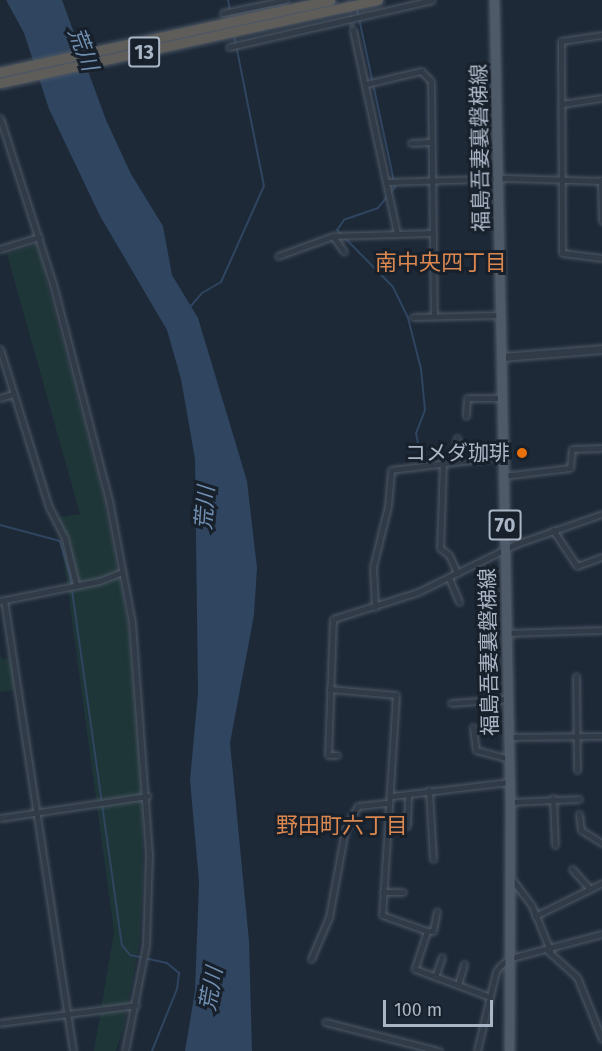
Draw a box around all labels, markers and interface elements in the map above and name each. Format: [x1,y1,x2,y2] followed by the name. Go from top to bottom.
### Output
[63,24,103,74] water label: 荒川
[128,35,160,69] road number: 13
[466,64,494,232] street label: 福島吾妻裏磐梯線
[375,250,507,276] district label: 南中央四丁目
[405,440,510,466] place label: コメダ珈琲
[515,446,529,460] marker: コメダ珈琲
[190,485,220,531] water label: 荒川
[488,508,522,542] road number: 70
[475,568,503,736] street label: 福島吾妻裏磐梯線
[276,813,408,839] district label: 野田町六丁目
[194,965,228,1013] water label: 荒川
[386,988,496,1026] scale bar
[394,999,442,1021] text: 100 m

